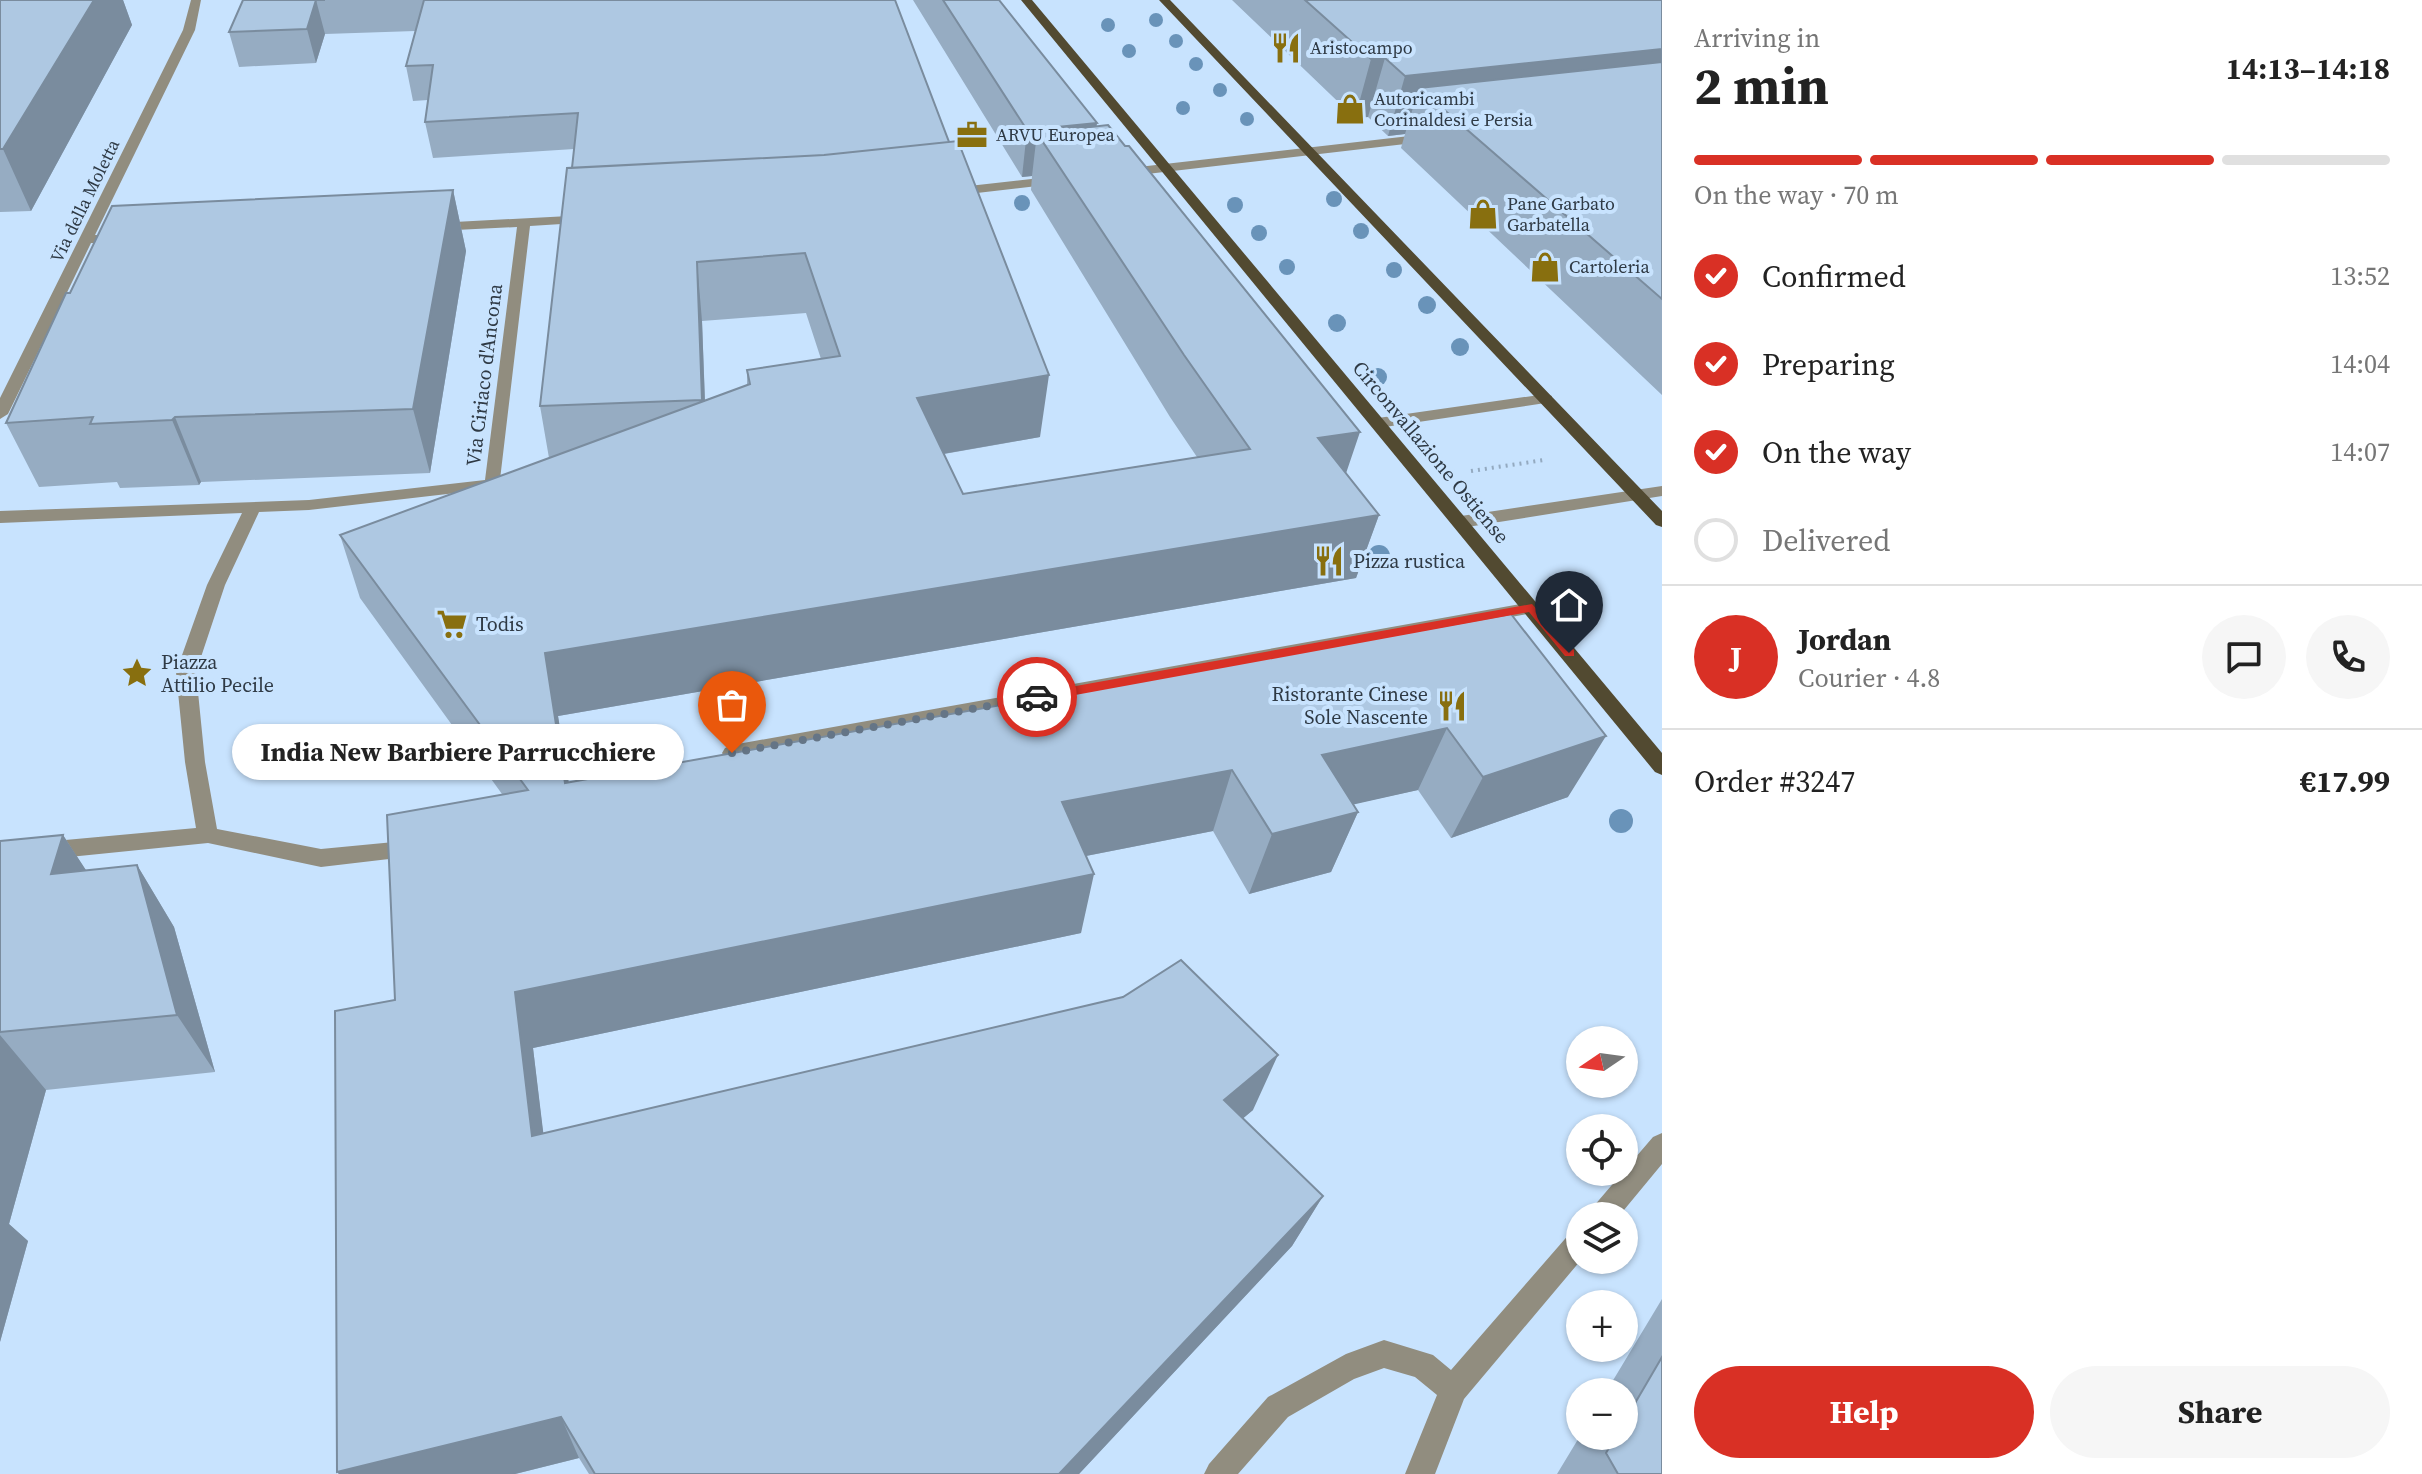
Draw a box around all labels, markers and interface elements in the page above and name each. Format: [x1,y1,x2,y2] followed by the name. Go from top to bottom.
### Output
[1694,20,1820,56] text: Arriving in
[1269,31,1303,65] restaurant icon: Aristocampo
[1310,35,1413,60] place label: Aristocampo
[2226,48,2390,89] text: 14:13–14:18
[1694,50,1829,121] text: 2 min
[1374,86,1534,132] place label: Autoricambi Corinaldesi e Persia
[1333,92,1367,126] shop icon: Autoricambi Corinaldesi e Persia
[955,118,989,152] office icon: ARVU Europea
[996,122,1115,147] place label: ARVU Europea
[44,134,126,267] street label: Via della Moletta
[1694,177,1899,213] text: On the way · 70 m
[1507,191,1615,237] place label: Pane Garbato Garbatella
[1466,197,1500,231] shop icon: Pane Garbato Garbatella
[1528,250,1562,284] shop icon: Cartoleria
[1569,254,1650,279] place label: Cartoleria
[1694,254,1738,298] icon: check
[1762,256,1906,297] text: Confirmed
[2330,258,2390,294] text: 13:52
[459,281,509,468] street label: Via Ciriaco d'Ancona
[1694,342,1738,386] icon: check
[1762,344,1895,385] text: Preparing
[2330,346,2390,382] text: 14:04
[1346,355,1516,549] street label: Circonvallazione Ostiense
[1694,430,1738,474] icon: check
[1762,432,1911,473] text: On the way
[2330,434,2390,470] text: 14:07
[1762,520,1890,561] text: Delivered
[1312,544,1346,578] restaurant icon: Pizza rustica
[1353,547,1466,575] place label: Pizza rustica
[1535,571,1603,653] pin
[1547,583,1591,627] icon: home
[435,607,469,641] supermarket icon: Todis
[476,610,524,638] place label: Todis
[2202,615,2286,699] button: chat
[2306,615,2390,699] button: phone
[1798,619,1891,660] text: Jordan
[1730,637,1742,678] text: J
[161,648,274,699] place label: Piazza Attilio Pecile
[120,656,154,690] place icon: Piazza Attilio Pecile
[997,657,1077,737] courier
[1798,660,1940,696] text: Courier · 4.8
[698,671,766,753] pin
[1015,675,1059,719] icon: car
[1271,680,1428,731] place label: Ristorante Cinese Sole Nascente
[710,683,754,727] icon: bag
[1435,689,1469,723] restaurant icon: Ristorante Cinese Sole Nascente
[232,725,684,781] callout: India New Barbiere Parrucchiere
[260,734,656,770] text: India New Barbiere Parrucchiere
[1694,761,1855,802] text: Order #3247
[2300,761,2390,802] text: €17.99
[1566,1026,1638,1098] north arrow
[1566,1026,1638,1450] map controls
[1566,1114,1638,1186] button: locate
[1566,1202,1638,1274] button: layers
[1566,1290,1638,1362] button: +
[1694,1366,2034,1458] button: Help
[2050,1366,2390,1458] button: Share
[1566,1378,1638,1450] button: −

